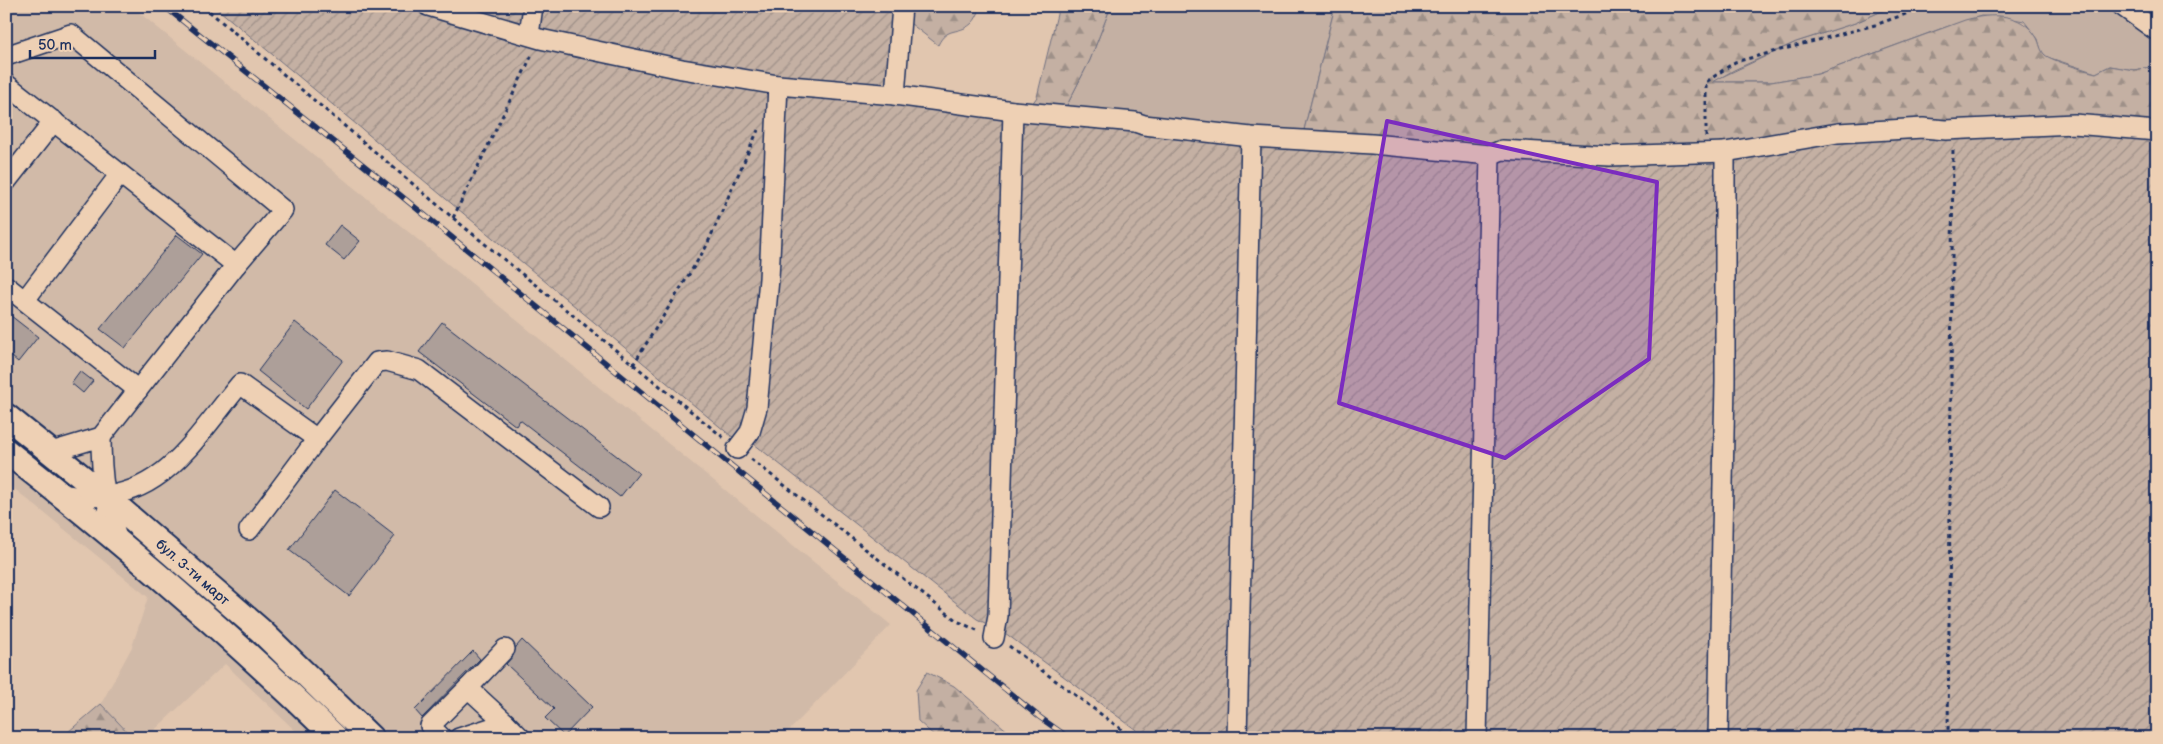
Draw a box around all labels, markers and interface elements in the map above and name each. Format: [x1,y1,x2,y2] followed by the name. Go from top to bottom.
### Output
[30,28,155,60] scale bar
[38,36,72,55] text: 50 m
[152,536,233,609] street label: бул. 3-ти март

